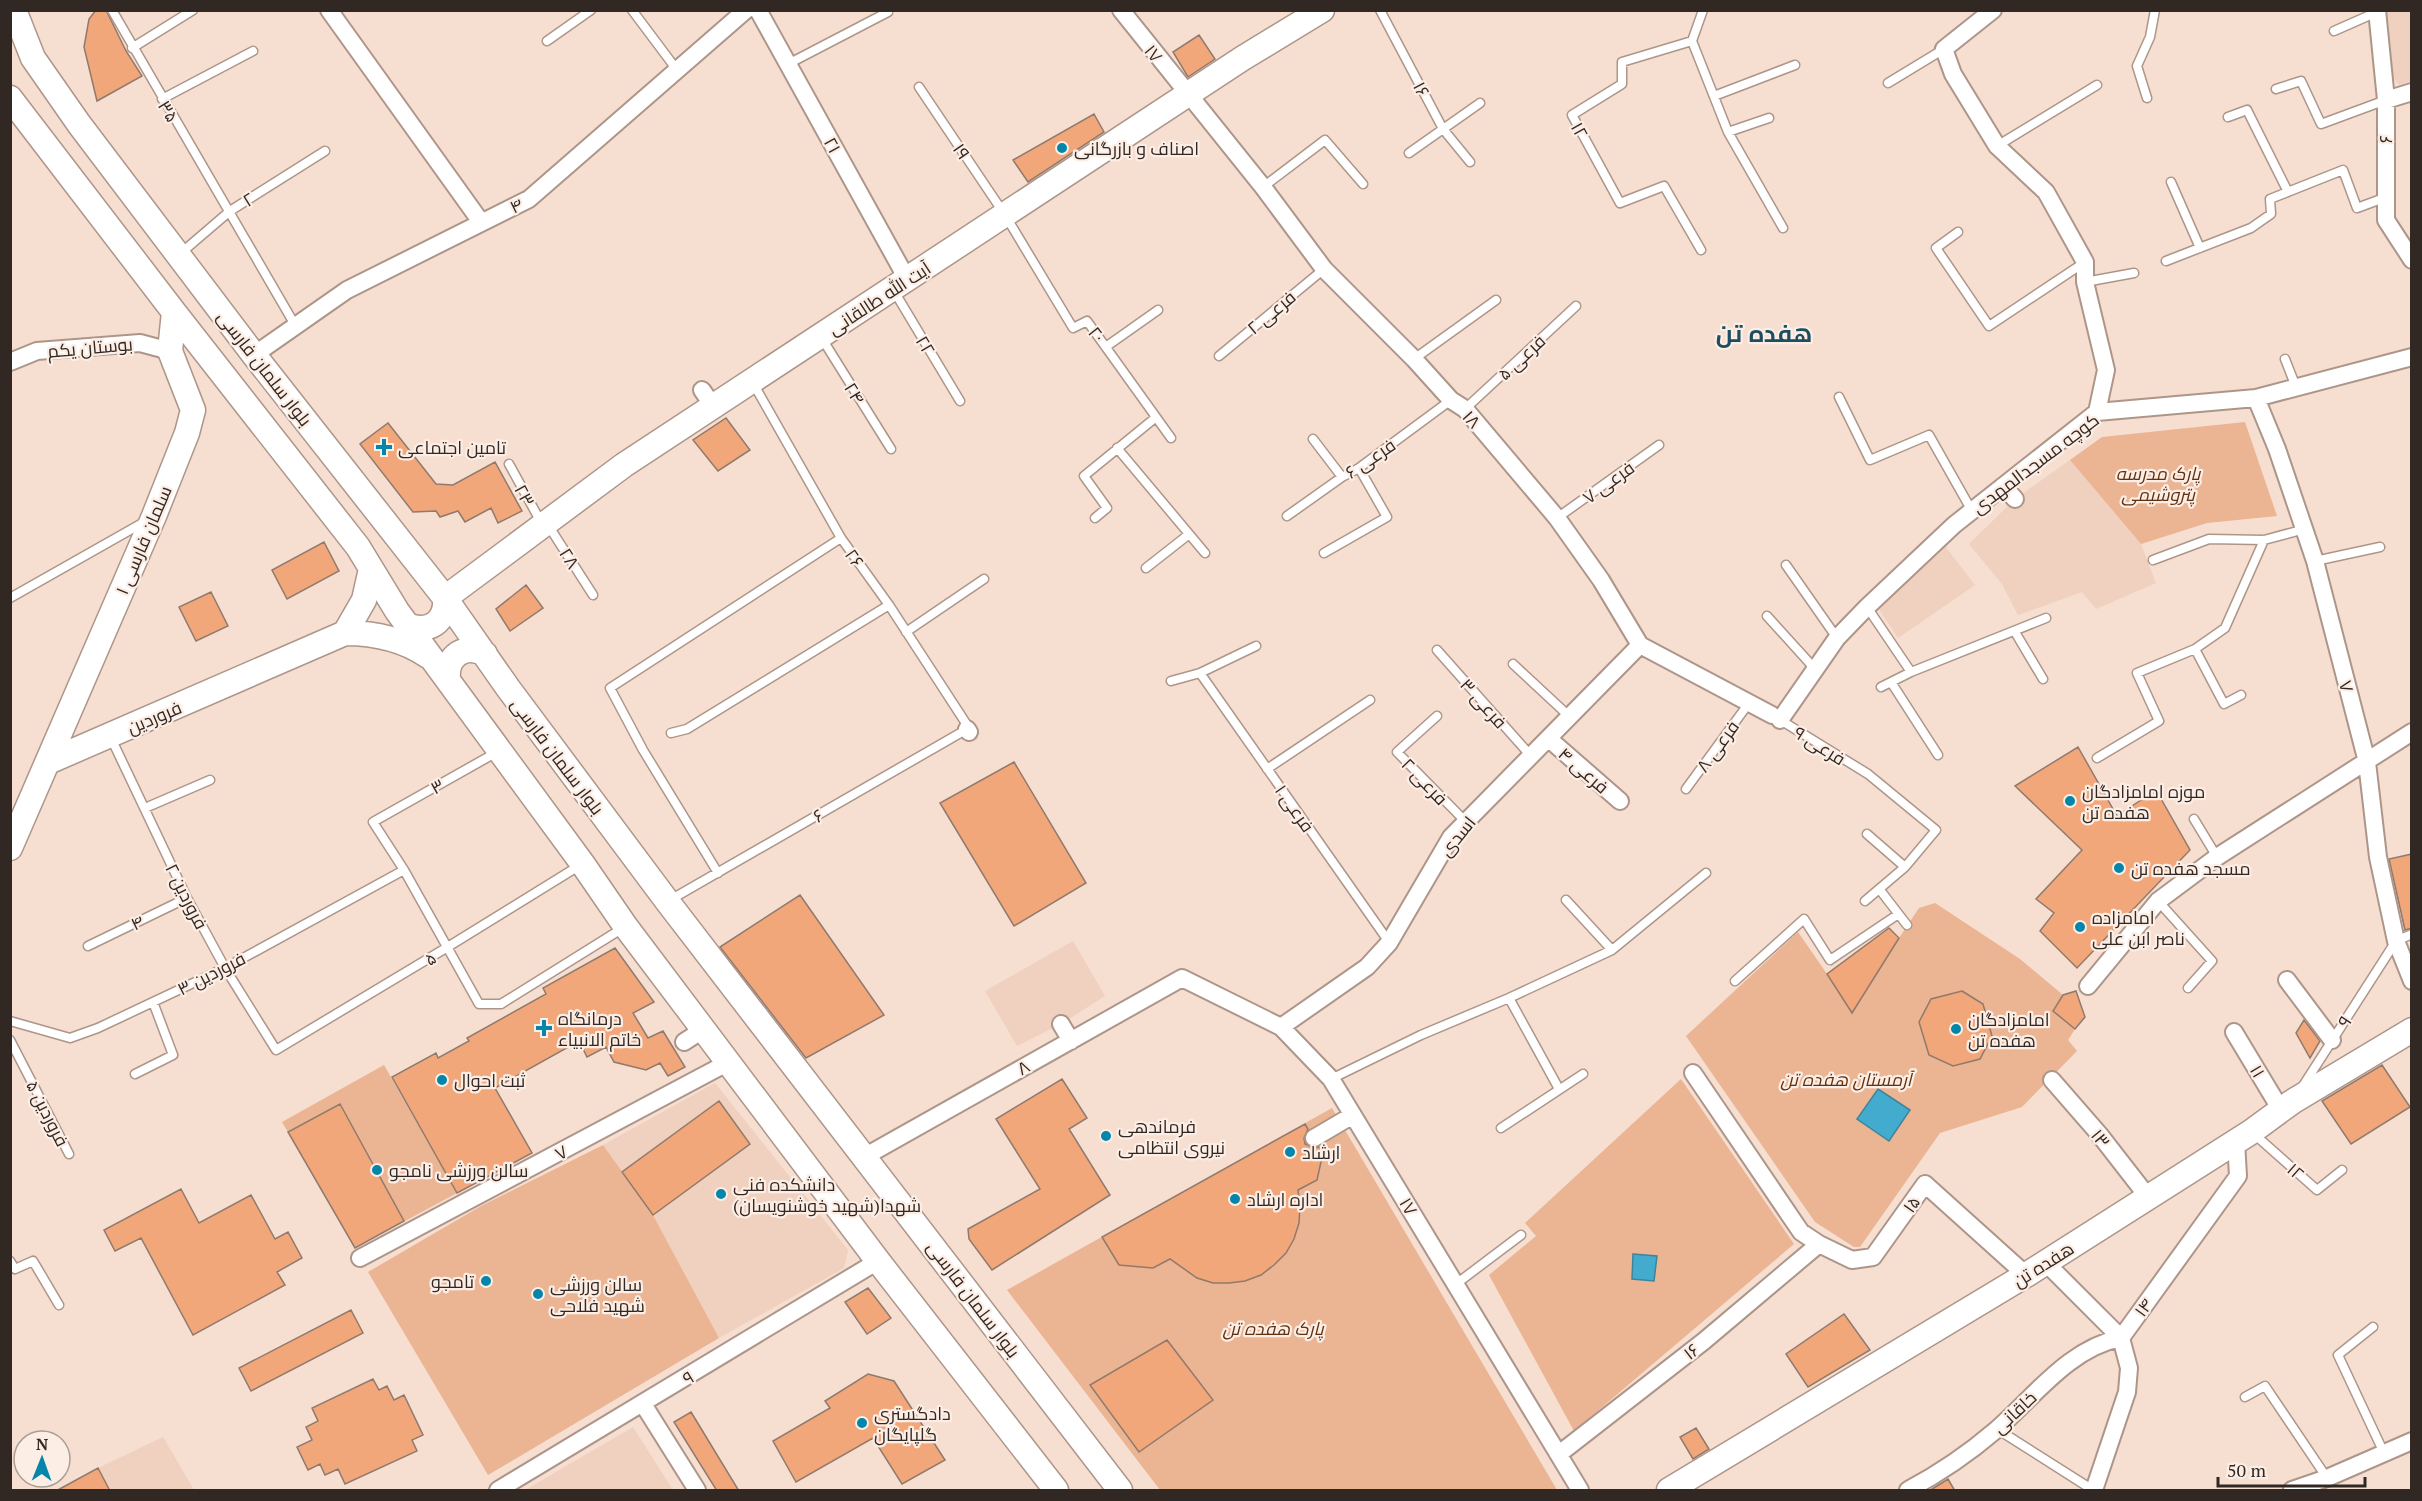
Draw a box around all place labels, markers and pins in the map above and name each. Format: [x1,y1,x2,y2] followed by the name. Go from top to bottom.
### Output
[1074,136,1199,160] place label: اصناف و بازرگانی
[1055,141,1069,155] marker: اصناف و بازرگانی
[398,435,506,459] place label: تامین اجتماعی
[375,438,393,456] marker: تامین اجتماعی
[2082,779,2205,824] place label: موزه امامزادگان هفده تن
[2063,794,2077,808] marker: موزه امامزادگان هفده تن
[2131,856,2251,880] place label: مسجد هفده تن
[2112,861,2126,875] marker: مسجد هفده تن
[2092,905,2185,950] place label: امامزاده ناصر ابن علی
[2073,920,2087,934] marker: امامزاده ناصر ابن علی
[558,1006,641,1052] place label: درمانگاه خاتم الانبیاء
[1968,1007,2050,1052] place label: امامزادگان هفده تن
[535,1019,553,1037] marker: درمانگاه خاتم الانبیاء
[1949,1022,1963,1036] marker: امامزادگان هفده تن
[454,1068,525,1092] place label: ثبت احوال
[435,1073,449,1087] marker: ثبت احوال
[1118,1114,1225,1159] place label: فرماندهی نیروی انتظامی
[1099,1129,1113,1143] marker: فرماندهی نیروی انتظامی
[1302,1140,1340,1164] place label: ارشاد
[1283,1145,1297,1159] marker: ارشاد
[389,1158,528,1182] place label: سالن ورزشی نامجو
[370,1163,384,1177] marker: سالن ورزشی نامجو
[733,1172,921,1217] place label: دانشکده فنی شهدا(شهید خوشنویسان)
[714,1187,728,1201] marker: دانشکده فنی شهدا(شهید خوشنویسان)
[1247,1187,1323,1211] place label: اداره ارشاد
[1228,1192,1242,1206] marker: اداره ارشاد
[431,1269,474,1293] place label: تامجو
[550,1272,645,1317] place label: سالن ورزشی شهید فلاحی
[479,1274,493,1288] marker: تامجو
[531,1287,545,1301] marker: سالن ورزشی شهید فلاحی
[874,1401,951,1446] place label: دادگستری گلپایگان
[855,1416,869,1430] marker: دادگستری گلپایگان

